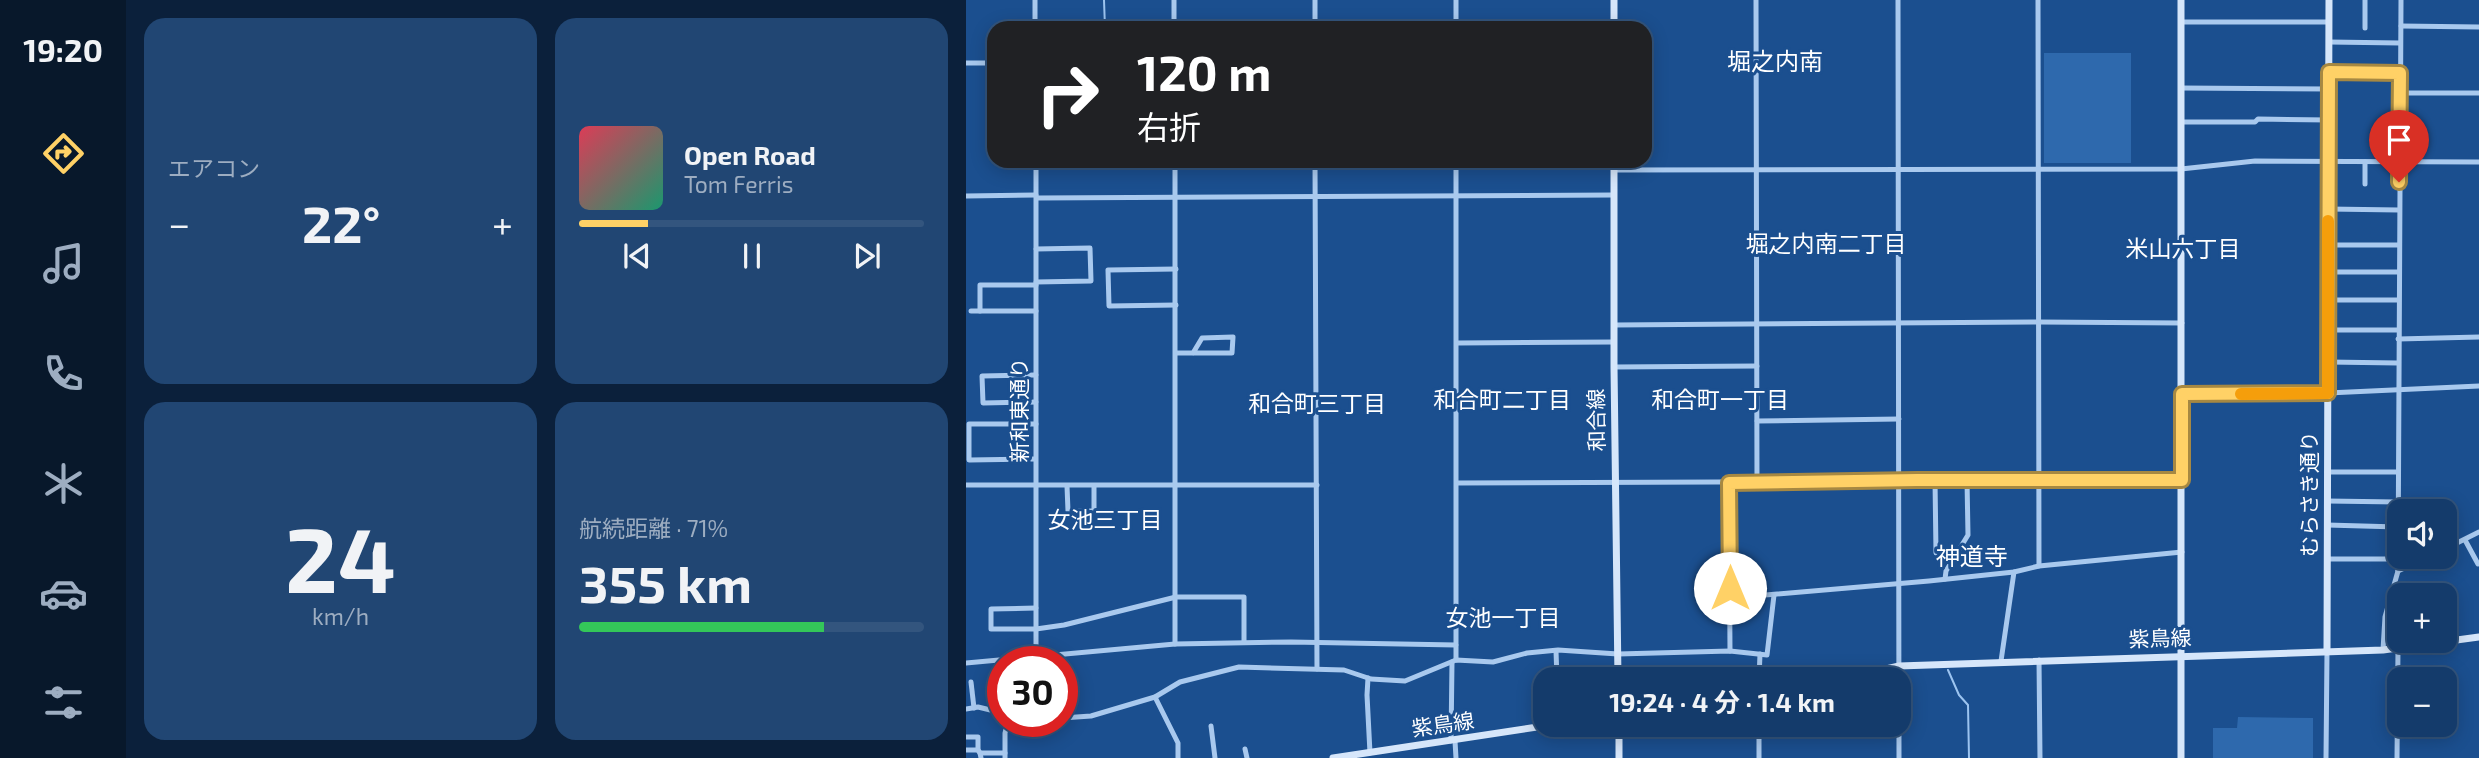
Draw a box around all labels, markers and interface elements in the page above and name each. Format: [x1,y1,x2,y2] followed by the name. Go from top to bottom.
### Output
[23,30,103,68] text: 19:20
[1137,42,1271,101] text: 120 m
[1727,46,1823,75] district label: 堀之内南
[1022,49,1113,140] icon: right
[1137,107,1201,145] text: 右折
[2369,110,2429,182] pin
[2380,121,2418,159] icon: arrive
[39,129,88,178] icon: directions
[684,139,816,170] text: Open Road
[168,154,260,182] text: エアコン
[684,170,793,198] text: Tom Ferris
[302,191,380,253] text: 22°
[168,200,190,246] text: −
[492,200,513,246] text: +
[1746,229,1907,257] district label: 堀之内南二丁目
[2126,234,2241,262] district label: 米山六丁目
[618,237,656,275] icon: previous
[733,237,771,275] icon: pause
[848,237,886,275] icon: next
[39,239,88,288] icon: music
[39,349,88,398] icon: phone
[1006,358,1031,463] street label: 新和東通り
[1433,385,1571,413] district label: 和合町二丁目
[1651,385,1789,413] district label: 和合町一丁目
[1582,388,1609,452] street label: 和合線
[1248,389,1386,417] district label: 和合町三丁目
[2296,431,2321,557] street label: むらさき通り
[39,459,88,508] icon: climate
[2387,499,2457,737] map controls
[2387,499,2457,569] button: sound
[285,502,396,611] text: 24
[1048,505,1163,533] district label: 女池三丁目
[579,514,728,542] text: 航続距離 · 71%
[1936,541,2008,570] district label: 神道寺
[579,551,752,613] text: 355 km
[1693,551,1767,625] position arrow
[39,569,88,618] icon: car
[2387,583,2457,653] button: +
[312,602,369,630] text: km/h
[1446,603,1561,631] district label: 女池一丁目
[2128,624,2192,651] street label: 紫鳥線
[987,646,1078,737] speed limit sign: 30
[2387,667,2457,737] button: −
[39,678,88,727] icon: filters
[1609,686,1835,717] text: 19:24 · 4 分 · 1.4 km
[1410,707,1476,740] street label: 紫鳥線

